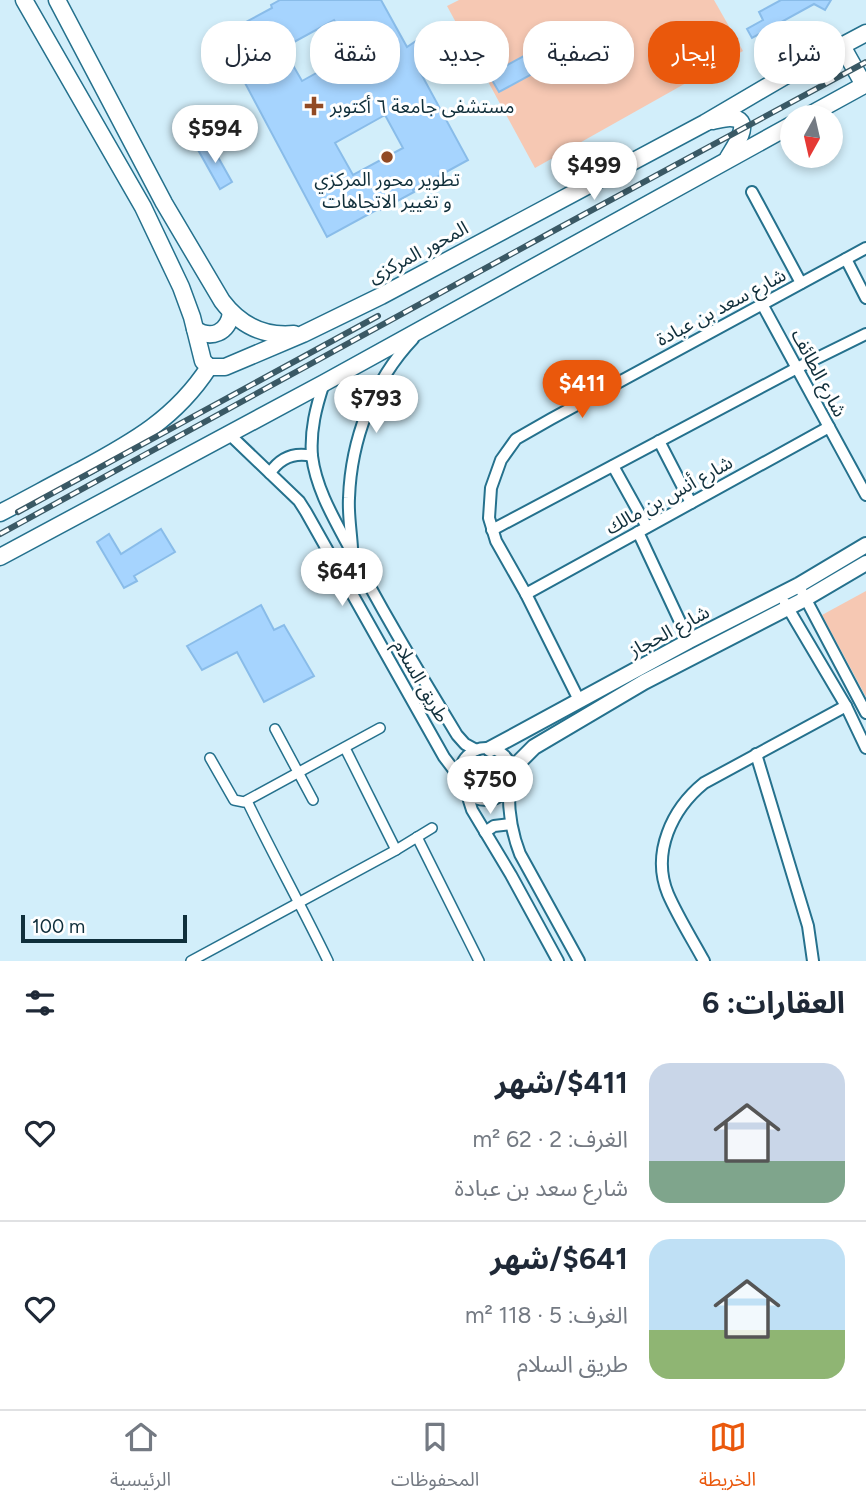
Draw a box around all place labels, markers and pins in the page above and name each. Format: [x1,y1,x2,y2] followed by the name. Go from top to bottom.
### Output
[329,95,515,118] place label: مستشفى جامعة ٦ أكتوبر
[304,96,324,116] marker: مستشفى جامعة ٦ أكتوبر
[174,106,256,165] pin: $594
[553,142,635,202] pin: $499
[379,149,395,165] marker: تطوير محور المركزي و تغيير الاتجاهات
[314,168,460,213] place label: تطوير محور المركزي و تغيير الاتجاهات
[541,360,623,420] pin: $411
[335,376,417,435] pin: $793
[301,548,383,608] pin: $641
[449,756,531,816] pin: $750

